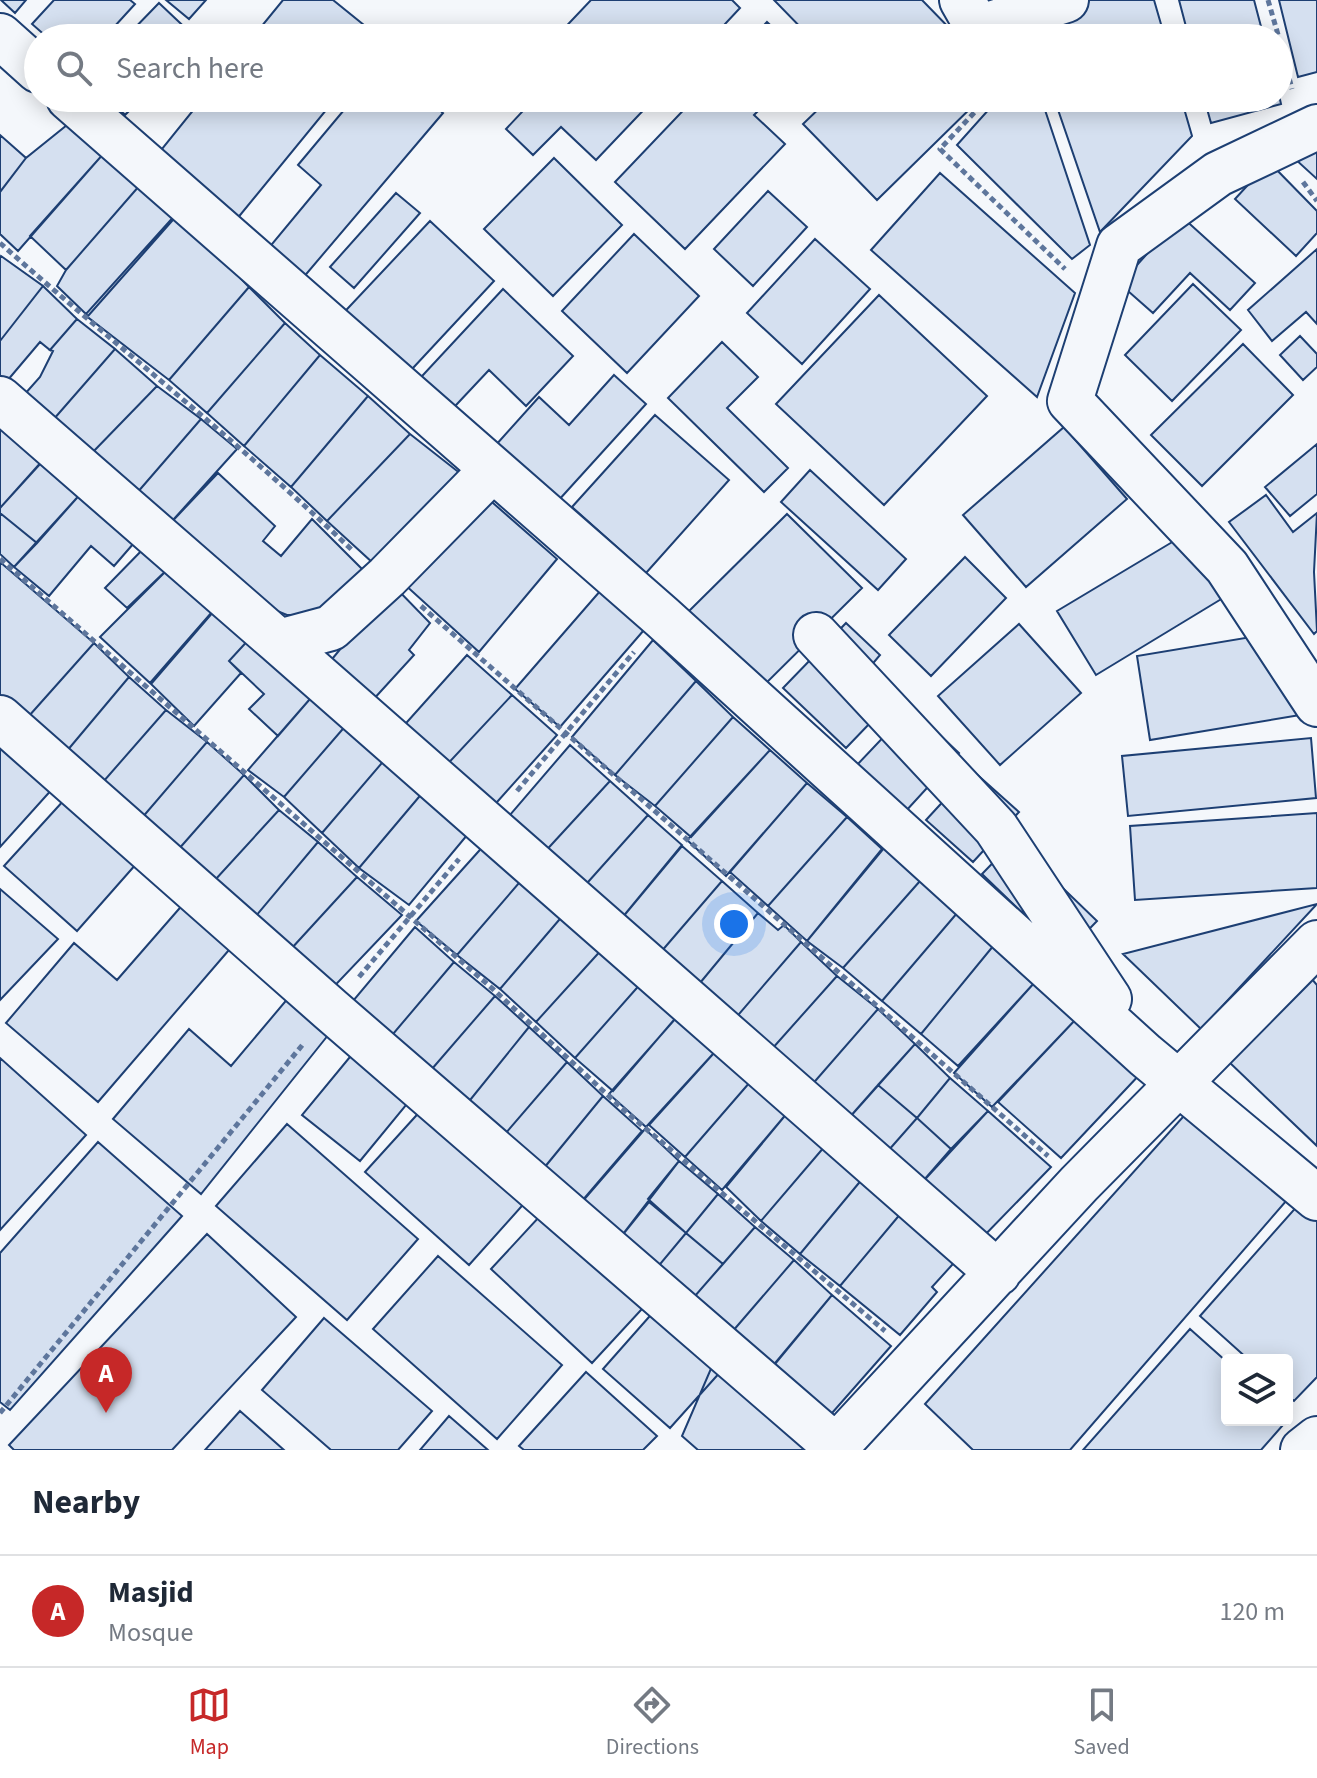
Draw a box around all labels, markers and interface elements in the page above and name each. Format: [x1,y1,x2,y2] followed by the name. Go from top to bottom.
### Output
[24,24,1293,112] search box
[52,46,96,90] icon: search
[116,47,264,90] text: Search here
[714,904,754,944] your location
[80,1347,132,1413] pin: A
[1221,1354,1293,1426] map controls
[1221,1354,1293,1426] button: layers
[32,1478,140,1527] text: Nearby
[108,1571,194,1614] text: Masjid
[51,1593,65,1630] text: A
[1219,1593,1285,1630] text: 120 m
[108,1614,193,1651] text: Mosque
[187,1683,231,1763] tab: Map
[606,1683,699,1763] tab: Directions
[1074,1683,1130,1763] tab: Saved

